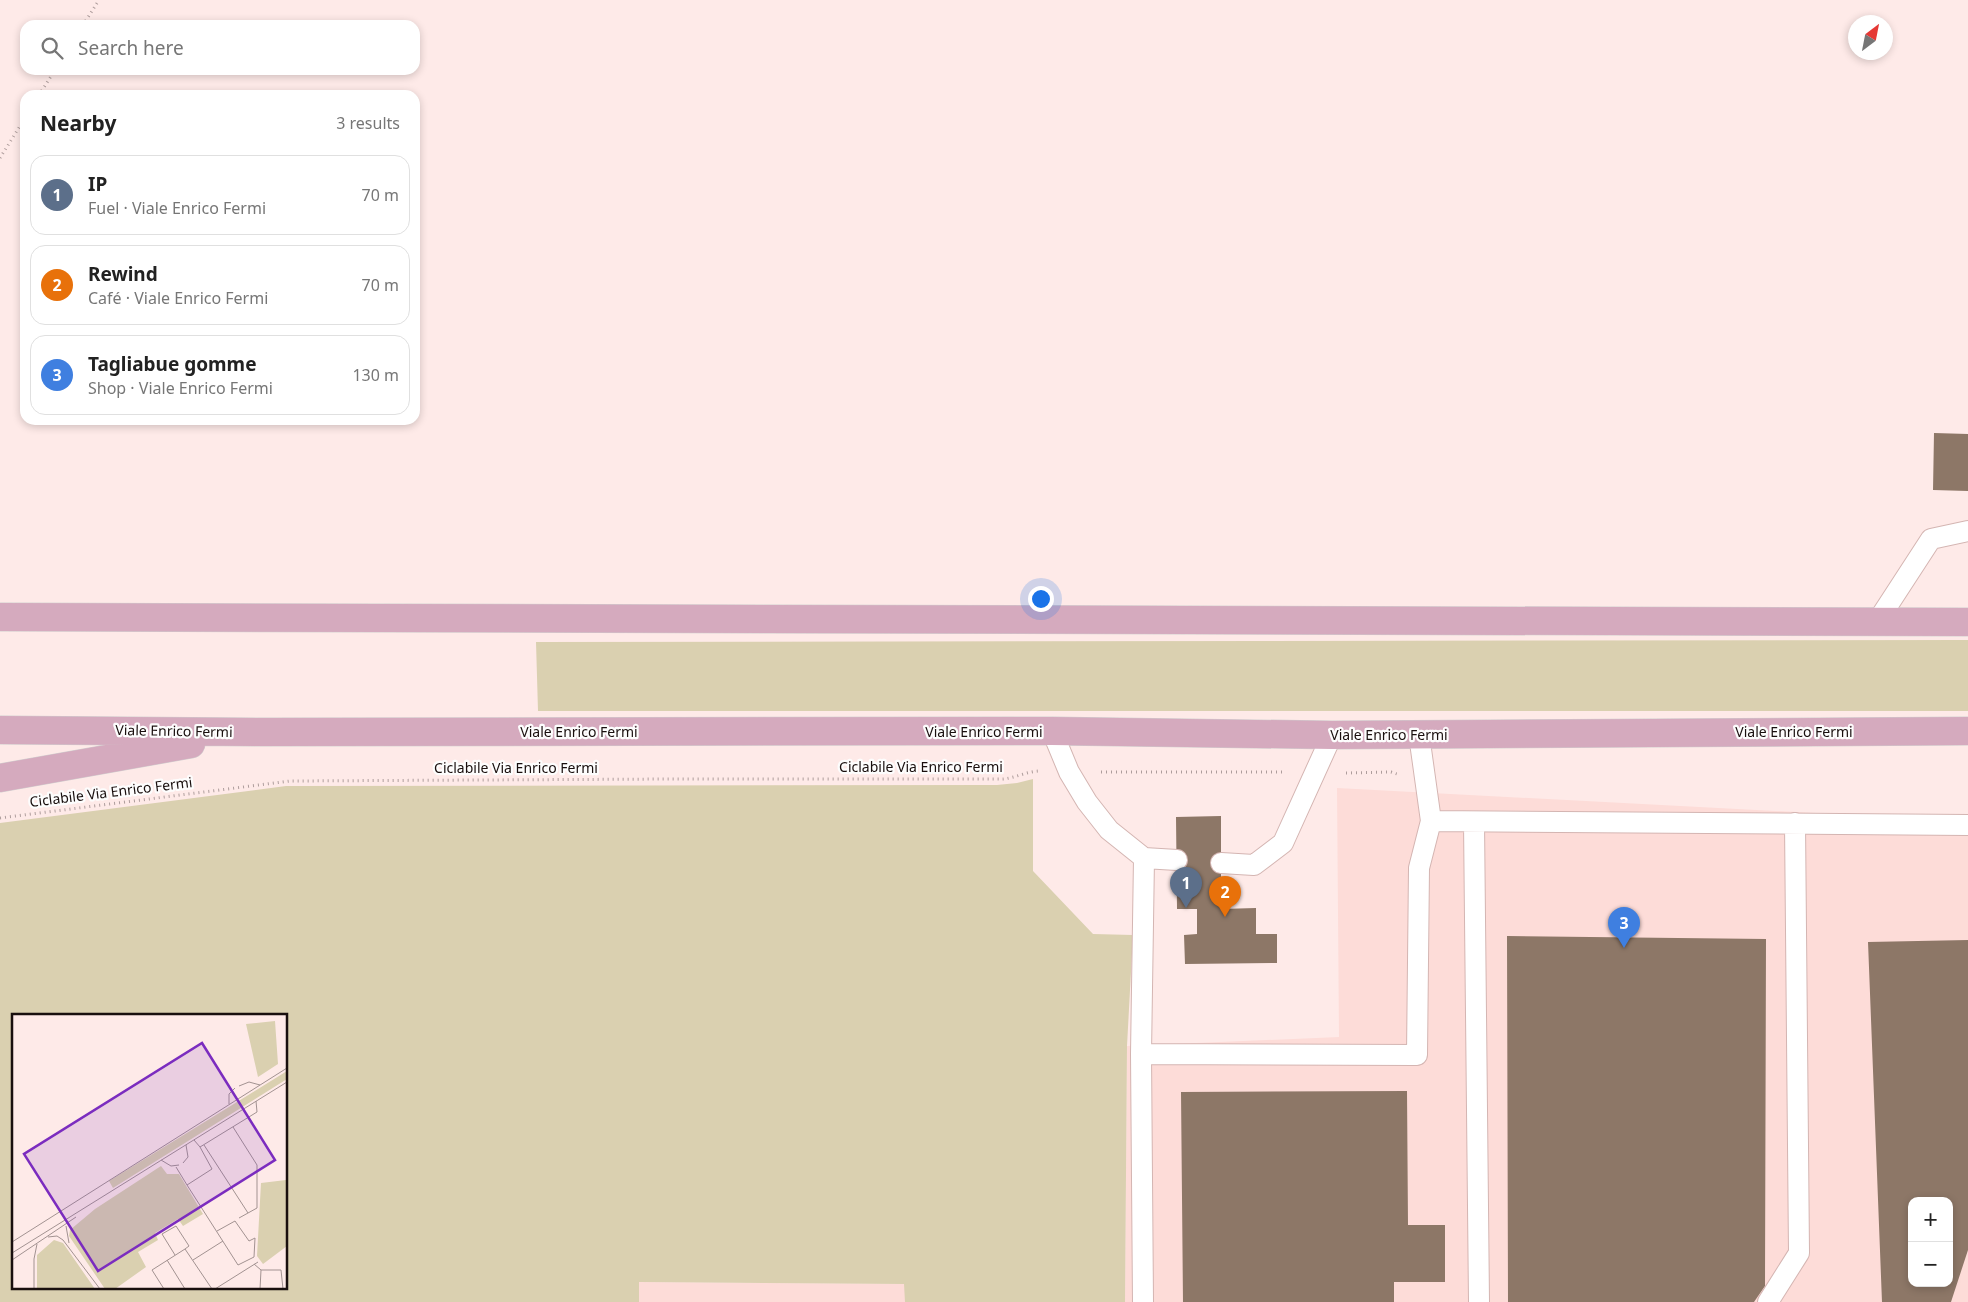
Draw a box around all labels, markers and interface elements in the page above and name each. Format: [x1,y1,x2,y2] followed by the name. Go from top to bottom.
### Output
[1848,15,1893,60] north arrow
[20,20,420,75] search box
[38,34,66,62] icon: search
[78,35,184,61] text: Search here
[40,109,116,137] text: Nearby
[336,112,400,134] text: 3 results
[88,171,107,197] text: IP
[52,184,62,206] text: 1
[362,184,399,206] text: 70 m
[88,197,266,219] text: Fuel · Viale Enrico Fermi
[88,261,158,287] text: Rewind
[52,274,62,296] text: 2
[362,274,399,296] text: 70 m
[88,287,268,309] text: Café · Viale Enrico Fermi
[88,351,256,377] text: Tagliabue gomme
[52,364,62,386] text: 3
[352,364,399,386] text: 130 m
[88,377,273,399] text: Shop · Viale Enrico Fermi
[1028,586,1054,612] your location
[115,720,233,741] street label: Viale Enrico Fermi
[520,722,638,741] street label: Viale Enrico Fermi
[925,722,1043,741] street label: Viale Enrico Fermi
[1735,722,1853,741] street label: Viale Enrico Fermi
[1330,725,1448,744] street label: Viale Enrico Fermi
[839,757,1003,776] street label: Ciclabile Via Enrico Fermi
[434,758,598,777] street label: Ciclabile Via Enrico Fermi
[28,772,193,811] street label: Ciclabile Via Enrico Fermi
[1170,867,1202,908] pin: 1
[1209,876,1241,917] pin: 2
[1608,907,1640,948] pin: 3
[12,1014,288,1290] inset map
[1908,1197,1953,1287] map controls
[1908,1197,1953,1242] button: +
[1908,1242,1953,1287] button: −

